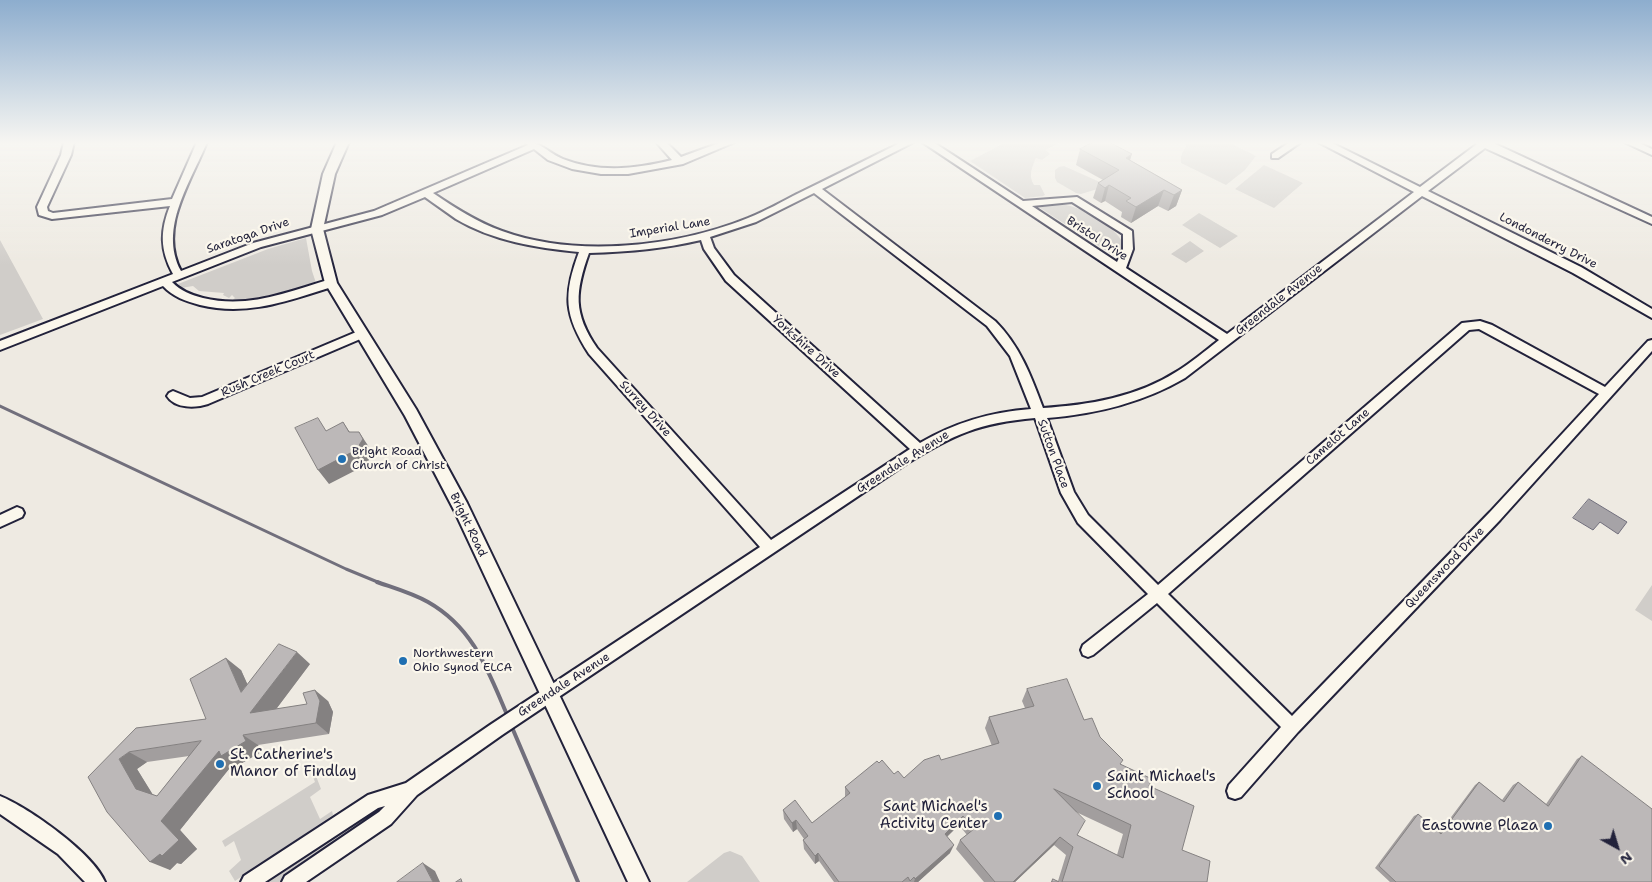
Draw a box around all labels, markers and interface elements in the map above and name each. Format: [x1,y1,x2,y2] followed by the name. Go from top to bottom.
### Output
[1497,210,1599,272] street label: Londonderry Drive
[1064,214,1130,264] street label: Bristol Drive
[205,215,291,257] street label: Saratoga Drive
[629,215,711,241] street label: Imperial Lane
[1233,262,1325,338] street label: Greendale Avenue
[769,313,843,381] street label: Yorkshire Drive
[219,348,317,400] street label: Rush Creek Court
[616,378,674,440] street label: Surrey Drive
[1303,405,1373,469] street label: Camelot Lane
[1034,418,1072,490] street label: Sutton Place
[854,428,952,496] street label: Greendale Avenue
[352,445,445,473] place label: Bright Road Church of Christ
[336,453,348,465] marker: Bright Road Church of Christ
[446,491,490,559] street label: Bright Road
[1402,524,1488,612] street label: Queenswood Drive
[413,647,512,675] place label: Northwestern Ohio Synod ELCA
[515,650,613,720] street label: Greendale Avenue
[397,655,409,667] marker: Northwestern Ohio Synod ELCA
[230,746,357,781] place label: St. Catherine's Manor of Findlay
[214,758,226,770] marker: St. Catherine's Manor of Findlay
[1107,768,1216,803] place label: Saint Michael's School
[1091,780,1103,792] marker: Saint Michael's School
[880,798,988,833] place label: Sant Michael's Activity Center
[992,810,1004,822] marker: Sant Michael's Activity Center
[1421,817,1538,835] place label: Eastowne Plaza
[1542,820,1554,832] marker: Eastowne Plaza
[1592,822,1642,872] north arrow
[1616,848,1636,869] text: N

